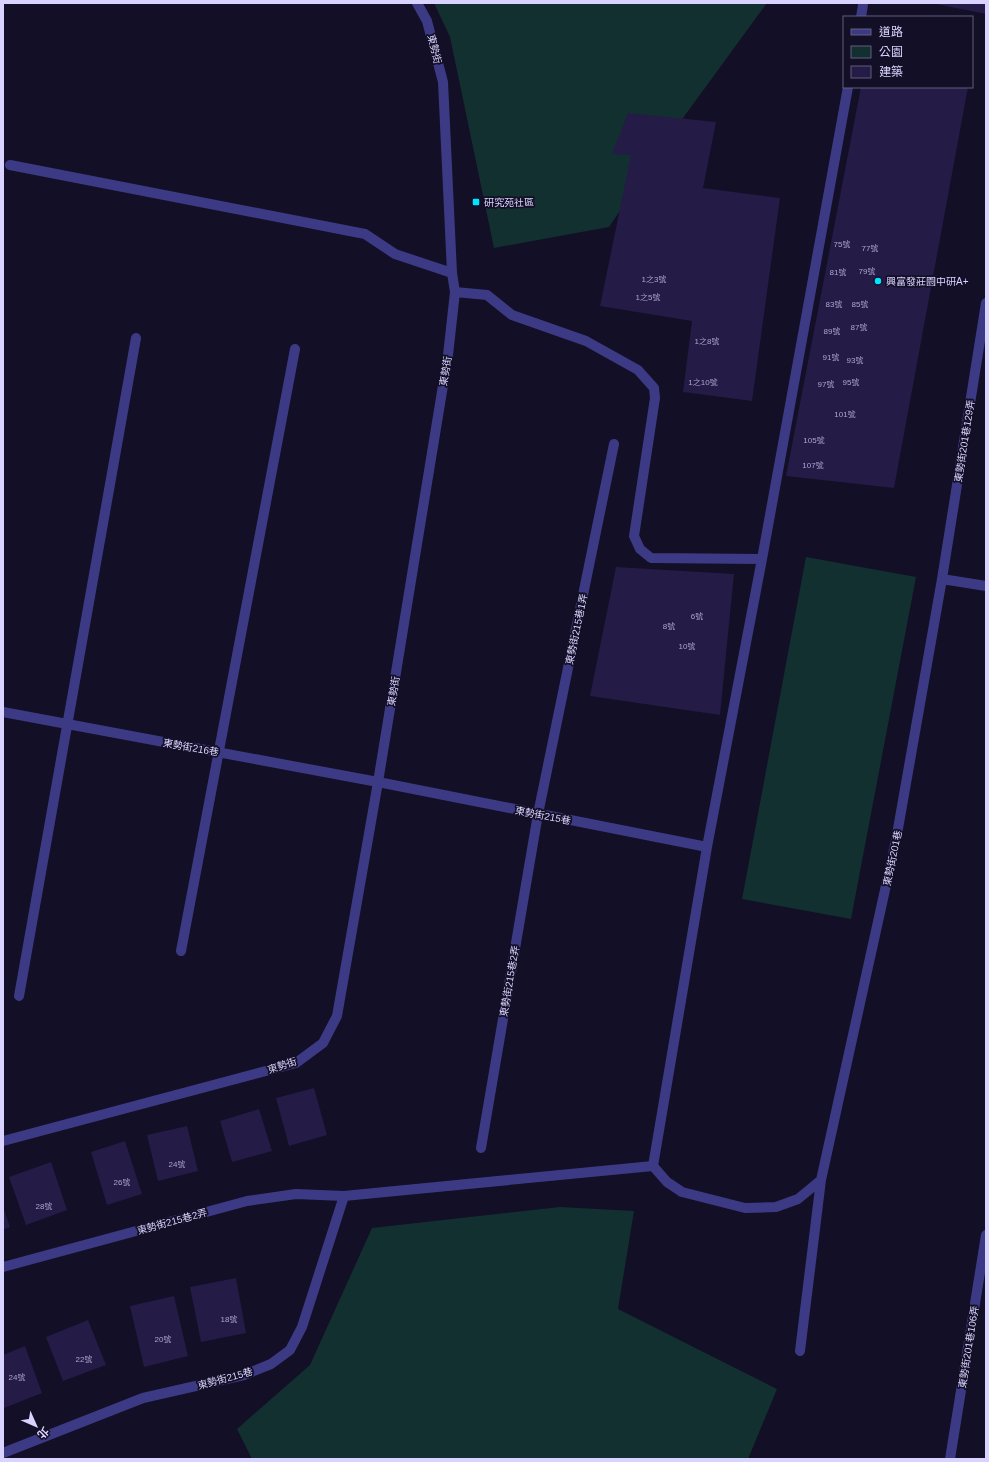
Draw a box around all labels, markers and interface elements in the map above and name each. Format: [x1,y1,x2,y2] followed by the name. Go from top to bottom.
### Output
[843,16,973,88] legend
[879,25,903,39] text: 道路
[426,33,443,65] street label: 東勢街
[879,45,903,59] text: 公園
[879,65,903,79] text: 建築
[471,197,481,207] marker: 研究苑社區
[484,197,534,208] place label: 研究苑社區
[834,240,850,249] house number: 75號
[862,244,878,253] house number: 77號
[859,267,875,276] house number: 79號
[830,268,846,277] house number: 81號
[642,275,666,284] house number: 1之3號
[873,276,883,286] marker: 興富發莊園中研A+
[886,276,969,287] place label: 興富發莊園中研A+
[636,293,660,302] house number: 1之5號
[826,300,842,309] house number: 83號
[852,300,868,309] house number: 85號
[851,323,867,332] house number: 87號
[824,327,840,336] house number: 89號
[695,337,719,346] house number: 1之8號
[823,353,839,362] house number: 91號
[438,355,453,387] street label: 東勢街
[847,356,863,365] house number: 93號
[688,378,718,387] house number: 1之10號
[843,378,859,387] house number: 95號
[818,380,834,389] house number: 97號
[953,399,976,483] street label: 東勢街201巷129弄
[834,410,856,419] house number: 101號
[803,436,825,445] house number: 105號
[802,461,824,470] house number: 107號
[564,593,589,666] street label: 東勢街215巷1弄
[691,612,703,621] house number: 6號
[663,622,675,631] house number: 8號
[679,642,695,651] house number: 10號
[386,675,401,707] street label: 東勢街
[162,737,220,758] street label: 東勢街216巷
[514,805,572,826] street label: 東勢街215巷
[881,829,904,887] street label: 東勢街201巷
[498,945,521,1018] street label: 東勢街215巷2弄
[266,1056,298,1075] street label: 東勢街
[169,1160,185,1169] house number: 24號
[114,1178,130,1187] house number: 26號
[36,1202,52,1211] house number: 28號
[136,1207,208,1236] street label: 東勢街215巷2弄
[957,1305,980,1389] street label: 東勢街201巷106弄
[221,1315,237,1324] house number: 18號
[155,1335,171,1344] house number: 20號
[76,1355,92,1364] house number: 22號
[196,1366,254,1391] street label: 東勢街215巷
[9,1373,25,1382] house number: 24號
[16,1406,56,1446] north arrow
[35,1425,51,1441] text: 北

